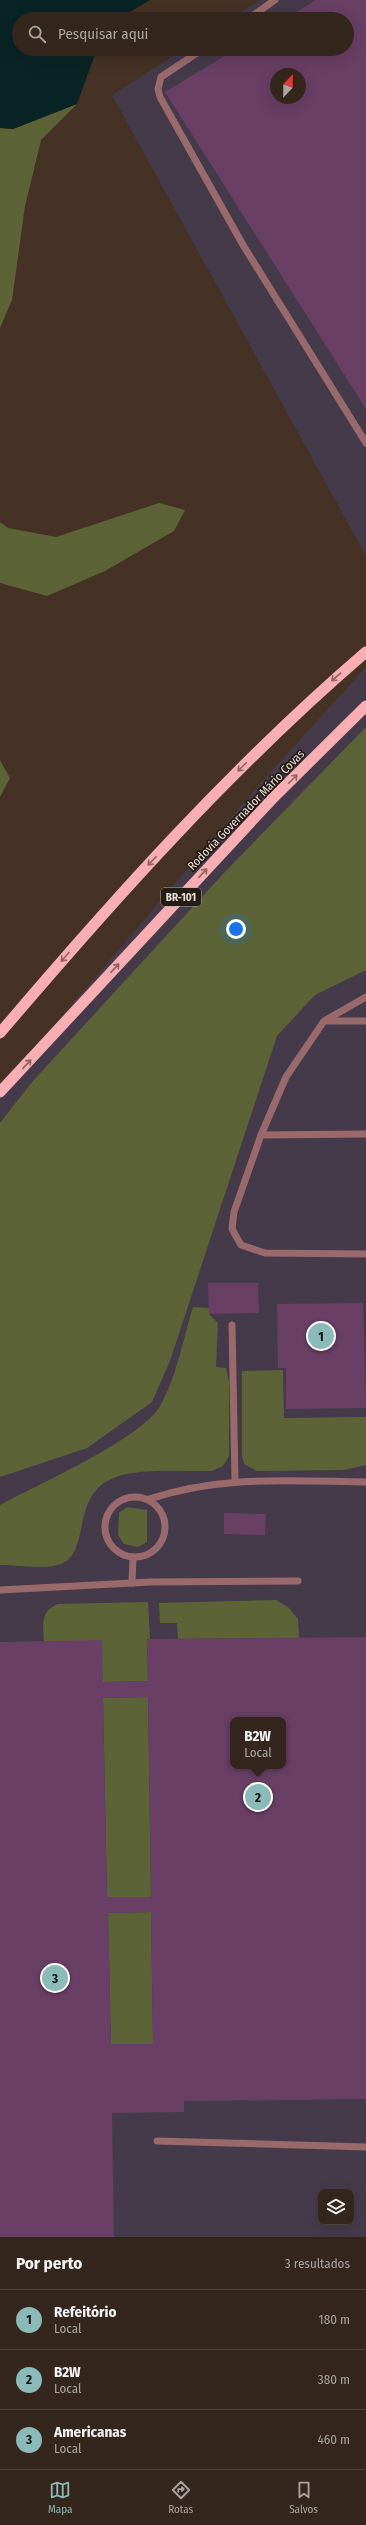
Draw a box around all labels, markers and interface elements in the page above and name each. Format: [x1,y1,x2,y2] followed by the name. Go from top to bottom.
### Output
[12,12,354,56] search box
[26,23,48,45] icon: search
[58,25,148,43] text: Pesquisar aqui
[270,68,306,104] north arrow
[331,673,342,682] one-way arrow
[185,747,307,873] street label: Rodovia Governador Mário Covas
[238,762,247,772] one-way arrow
[288,774,298,784] one-way arrow
[148,855,157,865] one-way arrow
[199,868,208,878] one-way arrow
[161,888,201,906] road number: BR-101
[226,919,246,939] your location
[60,952,70,962] one-way arrow
[110,964,119,974] one-way arrow
[22,1059,31,1069] one-way arrow
[308,1321,334,1351] pin: 1
[230,1717,286,1769] popup
[244,1727,271,1745] text: B2W
[244,1745,272,1760] text: Local
[245,1782,271,1812] pin: 2
[42,1963,68,1993] pin: 3
[318,2189,354,2225] map controls
[318,2189,354,2225] button: layers
[16,2253,82,2274] text: Por perto
[285,2256,350,2271] text: 3 resultados
[54,2303,117,2321] text: Refeitório
[26,2312,32,2327] text: 1
[319,2312,350,2327] text: 180 m
[54,2321,81,2336] text: Local
[54,2363,81,2381] text: B2W
[26,2372,32,2387] text: 2
[318,2372,350,2387] text: 380 m
[54,2381,81,2396] text: Local
[54,2423,126,2441] text: Americanas
[26,2432,32,2447] text: 3
[317,2432,350,2447] text: 460 m
[54,2441,81,2456] text: Local
[48,2479,72,2516] tab: Mapa
[168,2479,193,2516] tab: Rotas
[289,2479,318,2516] tab: Salvos

